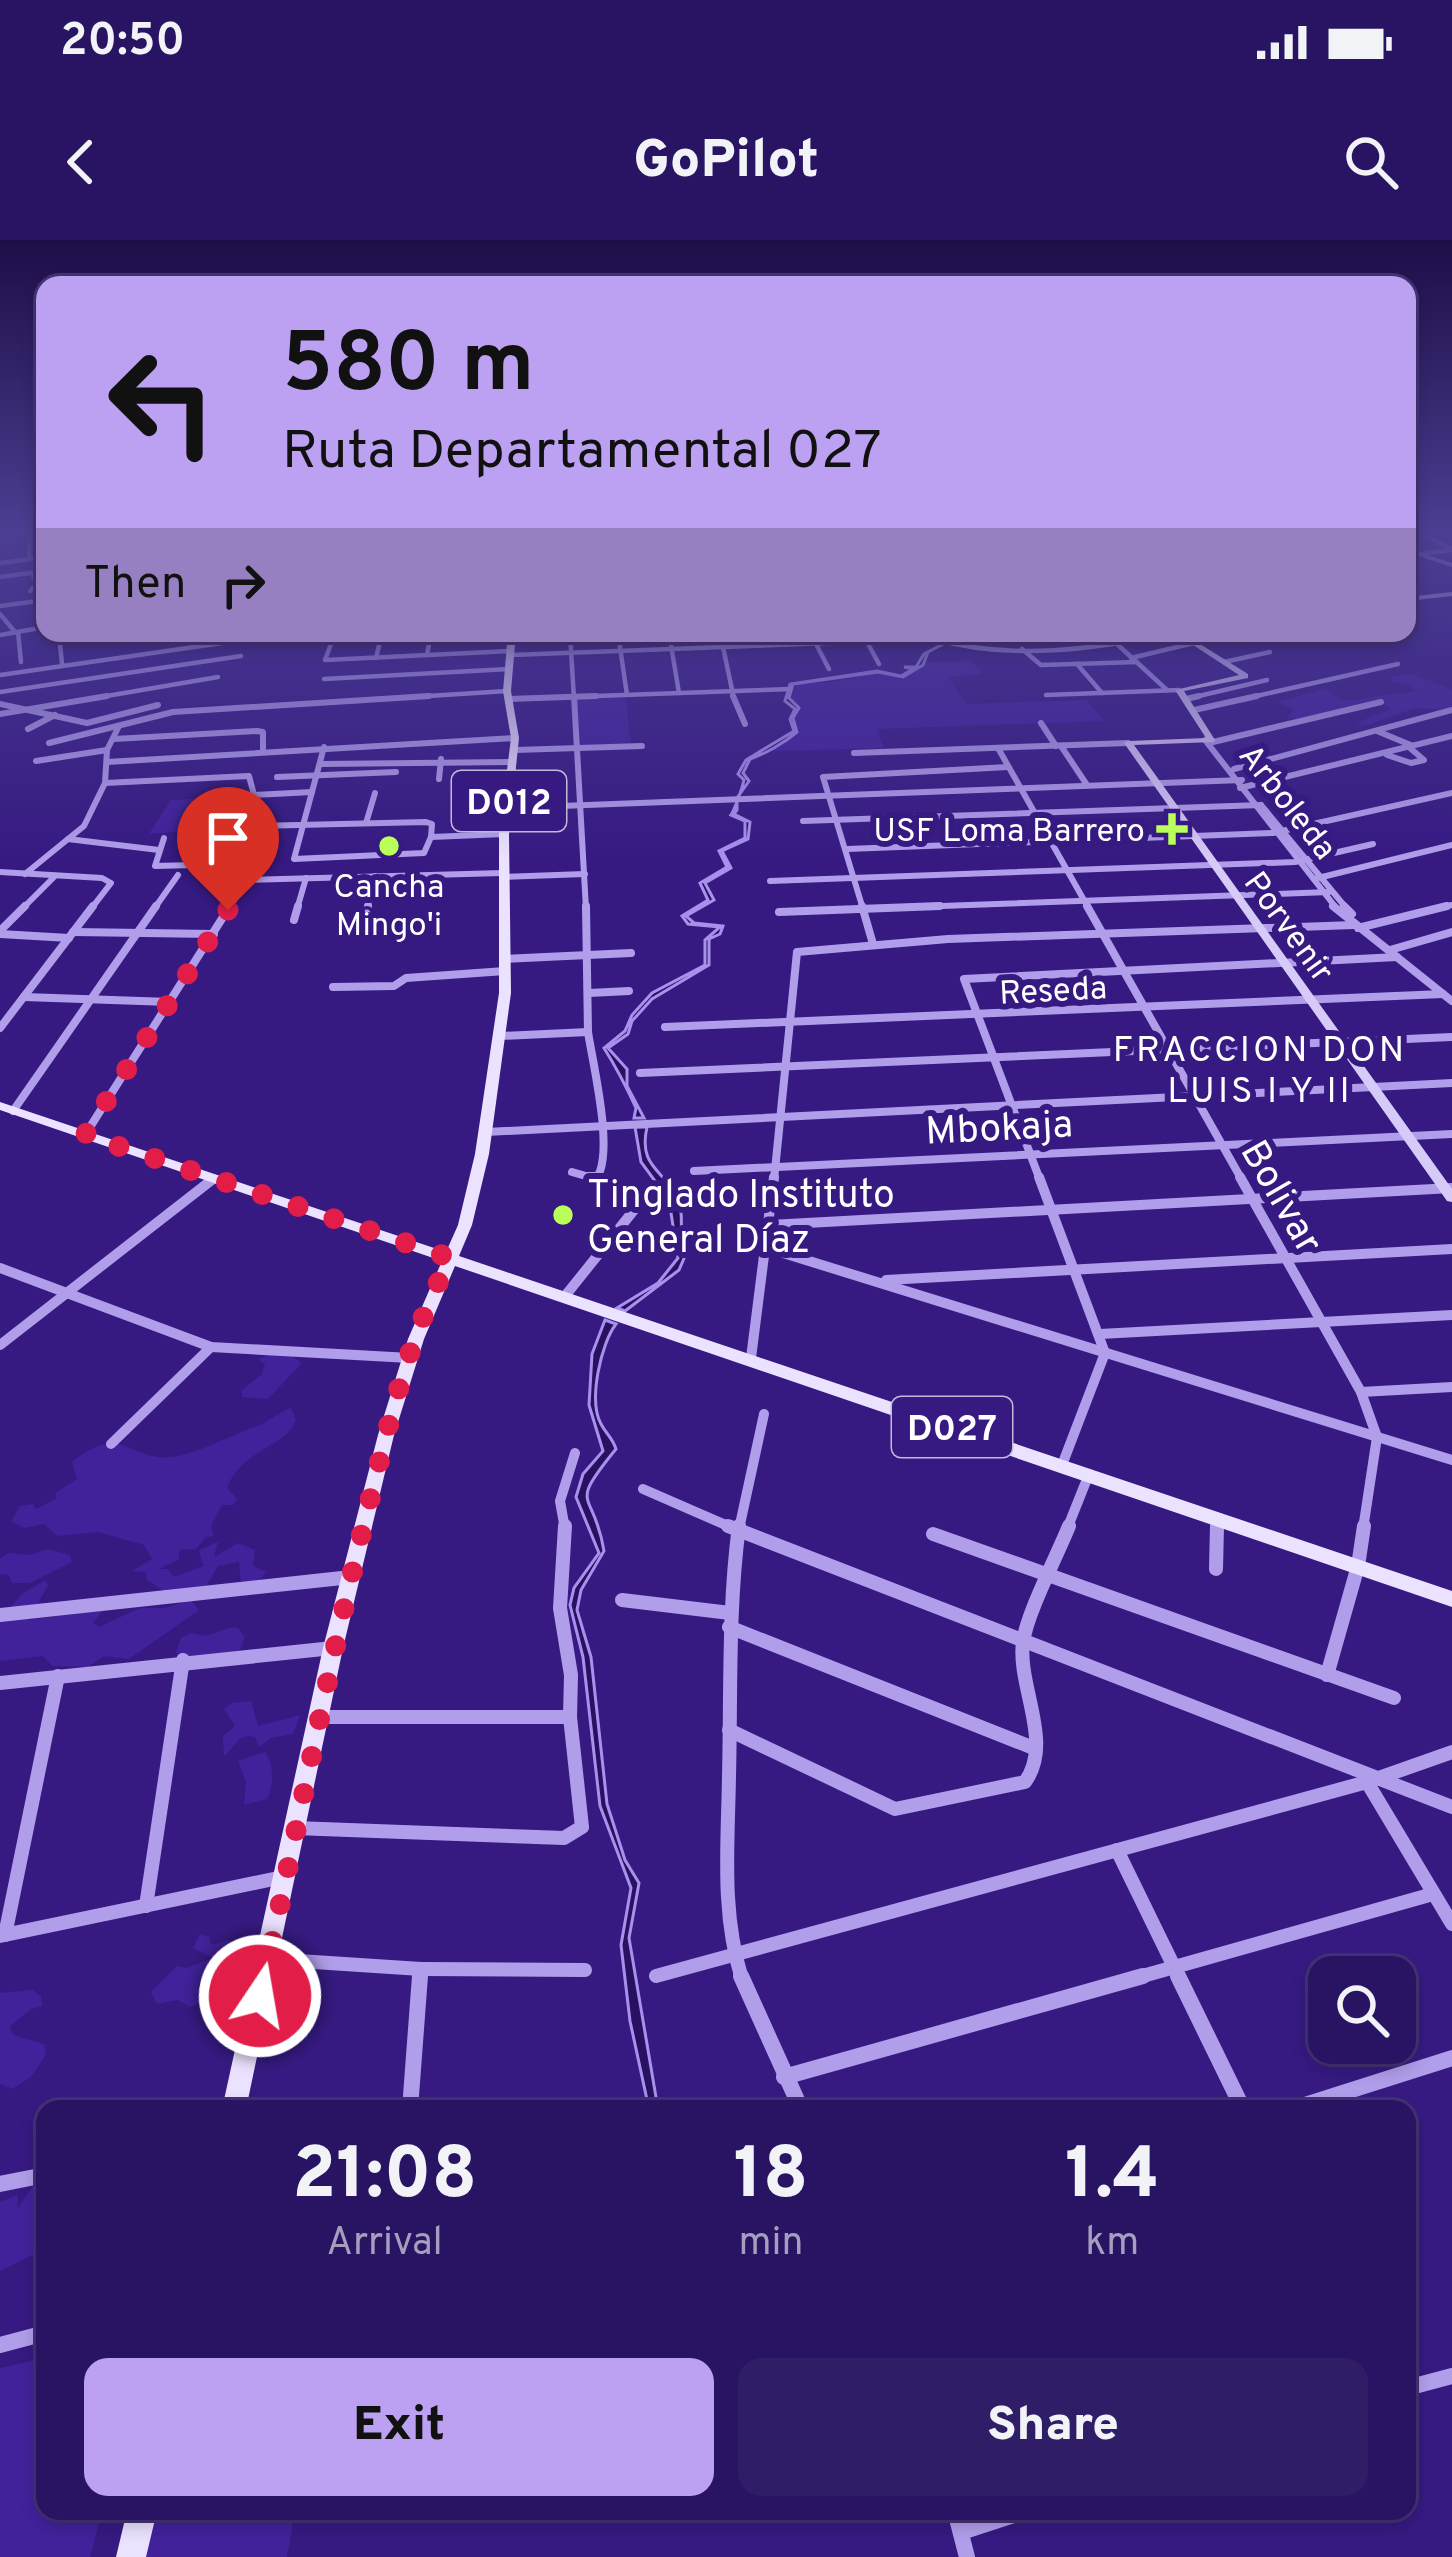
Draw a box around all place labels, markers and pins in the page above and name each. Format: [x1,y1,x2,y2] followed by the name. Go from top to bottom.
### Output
[177,787,279,910] pin
[873,812,1145,854] place label: USF Loma Barrero
[1156,813,1188,845] marker: USF Loma Barrero
[376,833,402,859] marker: Cancha Mingo'i
[334,868,444,948] place label: Cancha Mingo'i
[587,1173,895,1267] place label: Tinglado Instituto General Díaz
[550,1202,576,1228] marker: Tinglado Instituto General Díaz

